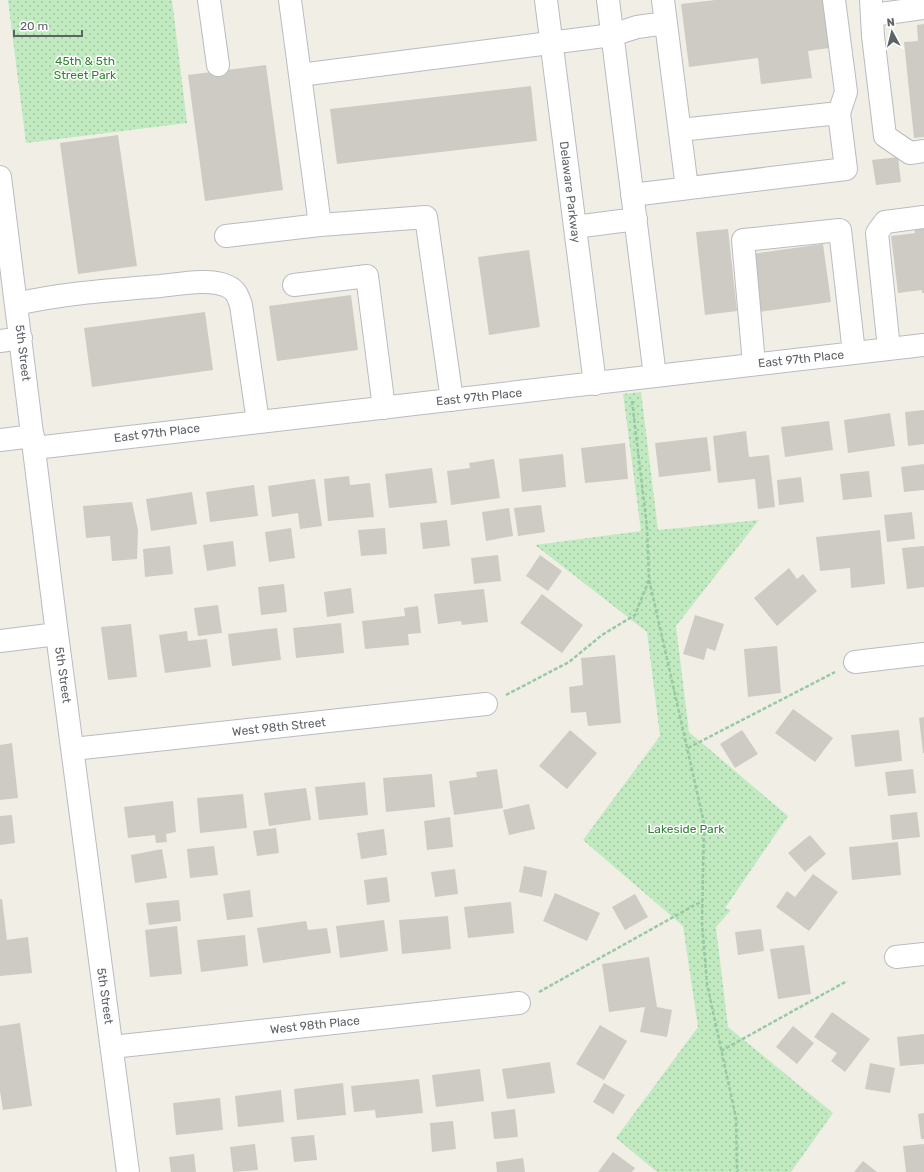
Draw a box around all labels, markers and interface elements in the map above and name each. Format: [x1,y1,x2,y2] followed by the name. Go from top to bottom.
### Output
[14,12,82,38] scale bar
[872,12,912,52] north arrow
[886,16,896,30] text: N
[20,19,48,33] text: 20 m
[54,54,117,82] park label: 45th & 5th Street Park
[557,140,583,244] street label: Delaware Parkway
[13,324,33,382] street label: 5th Street
[757,347,845,370] street label: East 97th Place
[435,385,523,408] street label: East 97th Place
[113,421,201,445] street label: East 97th Place
[52,646,74,704] street label: 5th Street
[231,715,327,739] street label: West 98th Street
[648,822,725,836] park label: Lakeside Park
[94,967,116,1025] street label: 5th Street
[269,1013,361,1037] street label: West 98th Place

